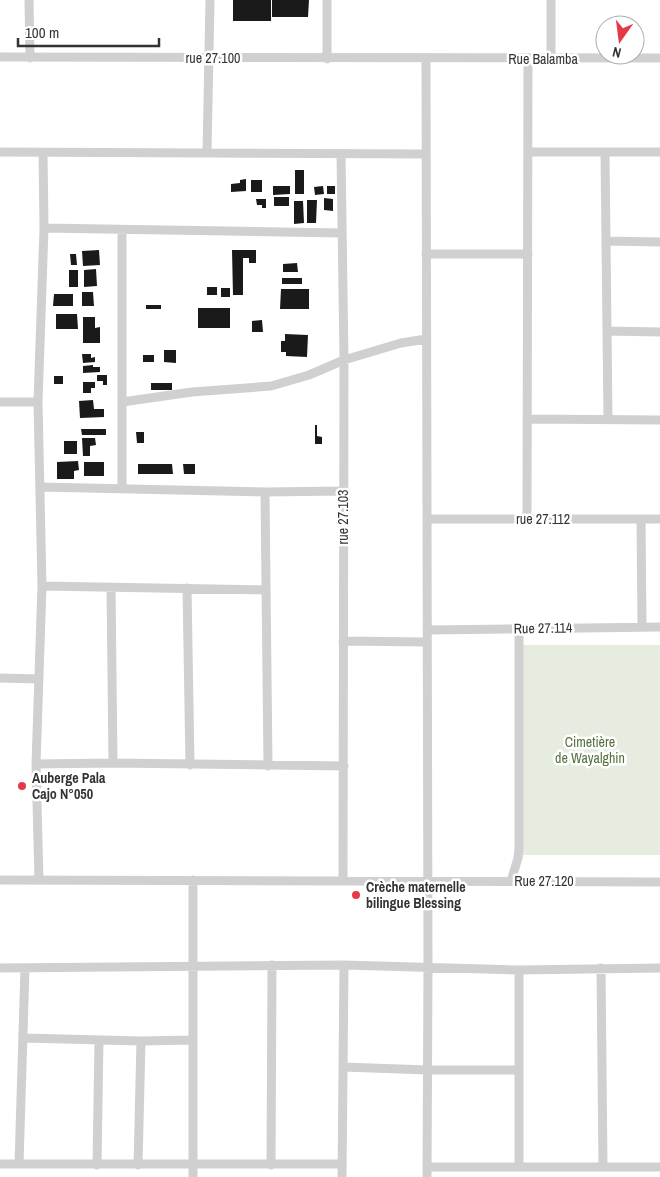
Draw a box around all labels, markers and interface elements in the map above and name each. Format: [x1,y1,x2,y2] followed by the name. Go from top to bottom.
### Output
[18,15,159,47] scale bar
[595,15,645,65] north arrow
[25,22,59,43] text: 100 m
[611,43,623,62] text: N
[186,49,240,67] street label: rue 27.100
[508,50,578,68] street label: Rue Balamba
[334,490,352,544] street label: rue 27.103
[516,510,570,528] street label: rue 27.112
[514,618,573,638] street label: Rue 27.114
[555,733,625,767] park label: Cimetière de Wayalghin
[32,769,106,803] place label: Auberge Pala Cajo N°050
[16,780,28,792] marker: Auberge Pala Cajo N°050
[514,872,574,890] street label: Rue 27.120
[366,878,466,912] place label: Crèche maternelle bilingue Blessing
[350,889,362,901] marker: Crèche maternelle bilingue Blessing

